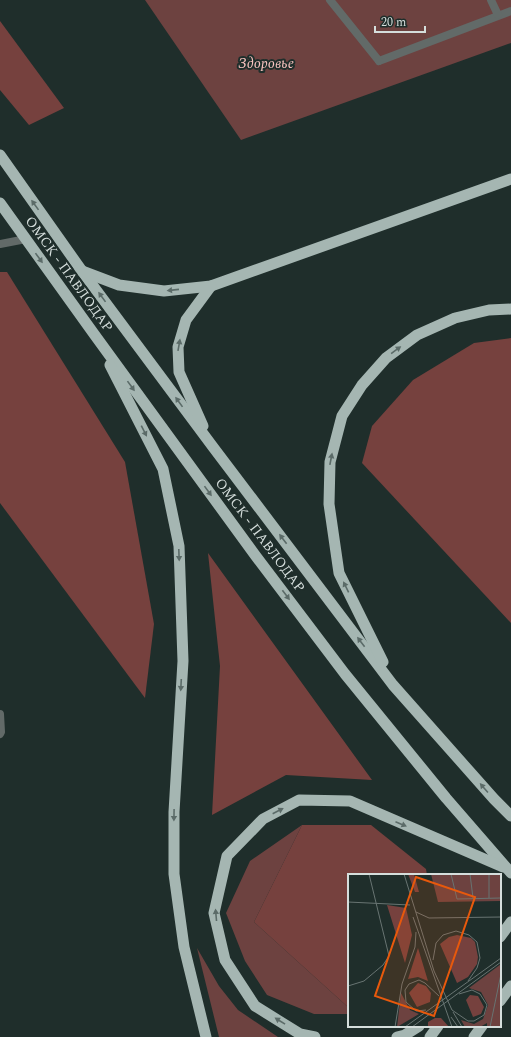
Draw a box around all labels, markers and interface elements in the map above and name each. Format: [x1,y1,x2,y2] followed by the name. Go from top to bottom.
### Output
[375,8,425,34] scale bar
[381,13,406,32] text: 20 m
[238,53,294,74] park label: Здоровье
[31,199,39,210] one-way arrow
[20,212,118,336] street label: ОМСК - ПАВЛОДАР
[35,252,43,263] one-way arrow
[167,287,179,294] one-way arrow
[98,292,106,302] one-way arrow
[176,339,182,351] one-way arrow
[391,346,401,354] one-way arrow
[127,380,136,391] one-way arrow
[175,396,183,407] one-way arrow
[140,426,147,437] one-way arrow
[329,453,335,465] one-way arrow
[210,473,310,597] street label: ОМСК - ПАВЛОДАР
[204,485,212,496] one-way arrow
[279,534,287,544] one-way arrow
[176,549,183,561] one-way arrow
[343,581,349,592] one-way arrow
[281,590,290,601] one-way arrow
[357,637,366,648] one-way arrow
[178,679,185,691] one-way arrow
[480,783,489,792] one-way arrow
[273,808,284,814] one-way arrow
[171,809,177,822] one-way arrow
[396,821,408,827] one-way arrow
[348,874,501,1027] inset map
[212,909,219,921] one-way arrow
[274,1018,286,1025] one-way arrow

